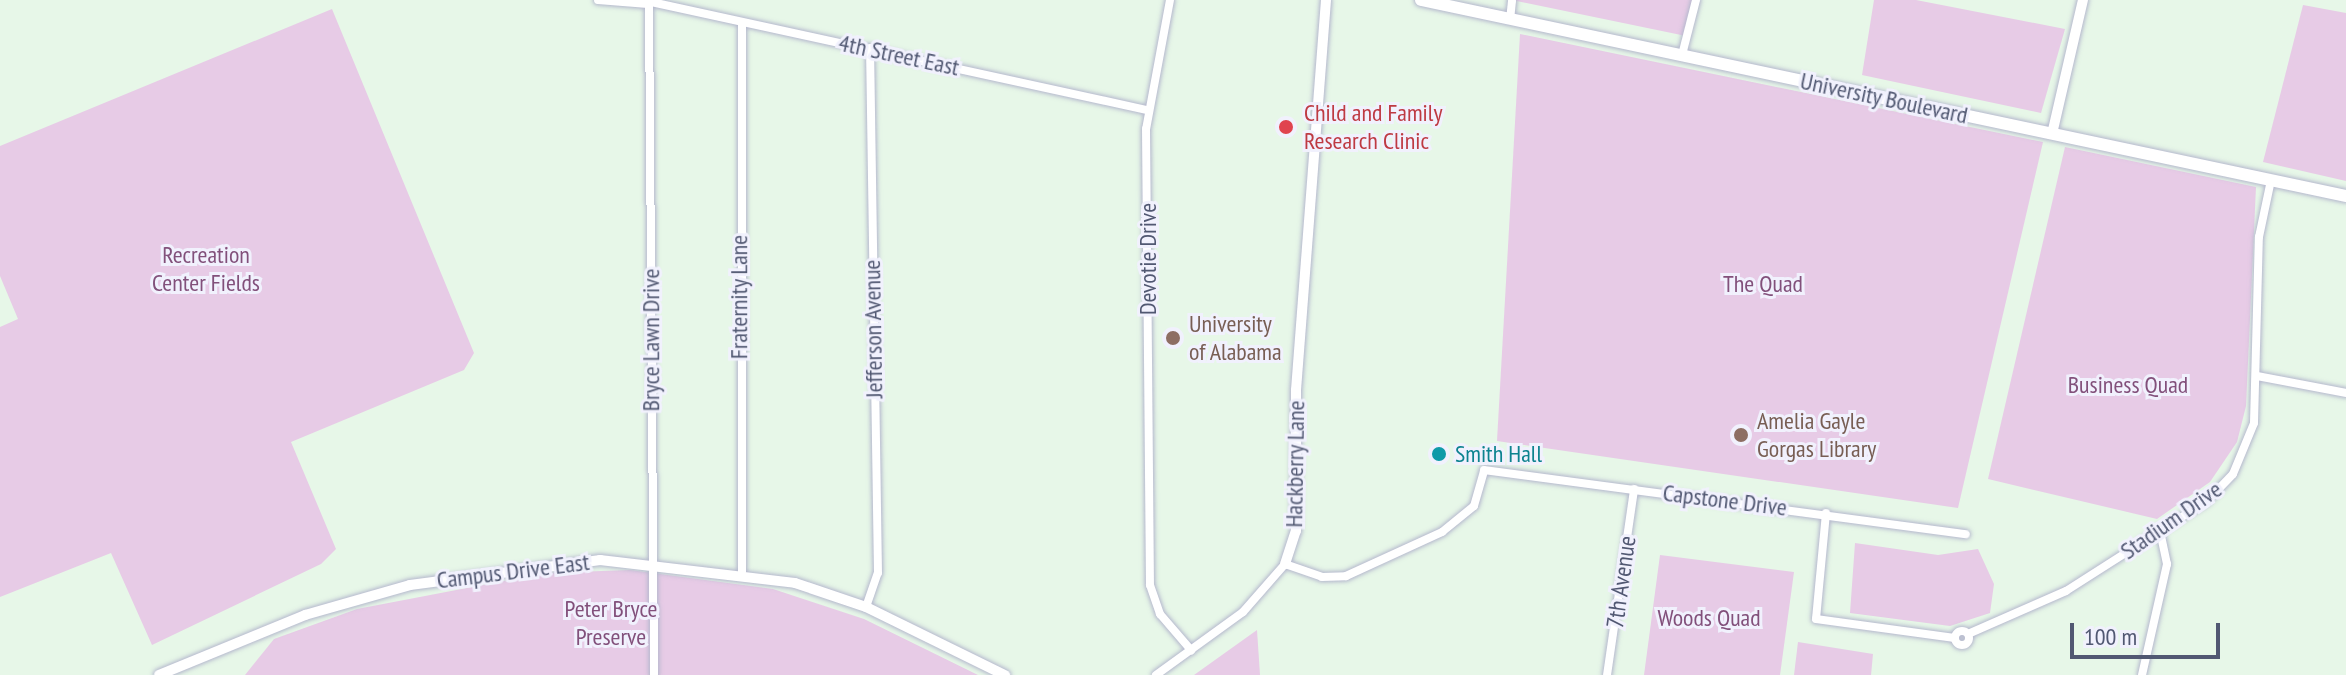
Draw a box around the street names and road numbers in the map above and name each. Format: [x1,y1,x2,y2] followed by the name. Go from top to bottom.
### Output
[836,28,962,82] street label: 4th Street East
[1797,66,1971,130] street label: University Boulevard
[1134,203,1162,315] street label: Devotie Drive
[725,235,753,359] street label: Fraternity Lane
[857,259,889,399] street label: Jefferson Avenue
[637,269,665,411] street label: Bryce Lawn Drive
[1279,400,1311,528] street label: Hackberry Lane
[2115,475,2227,565] street label: Stadium Drive
[1661,478,1789,522] street label: Capstone Drive
[1600,534,1642,630] street label: 7th Avenue
[435,547,591,595] street label: Campus Drive East

